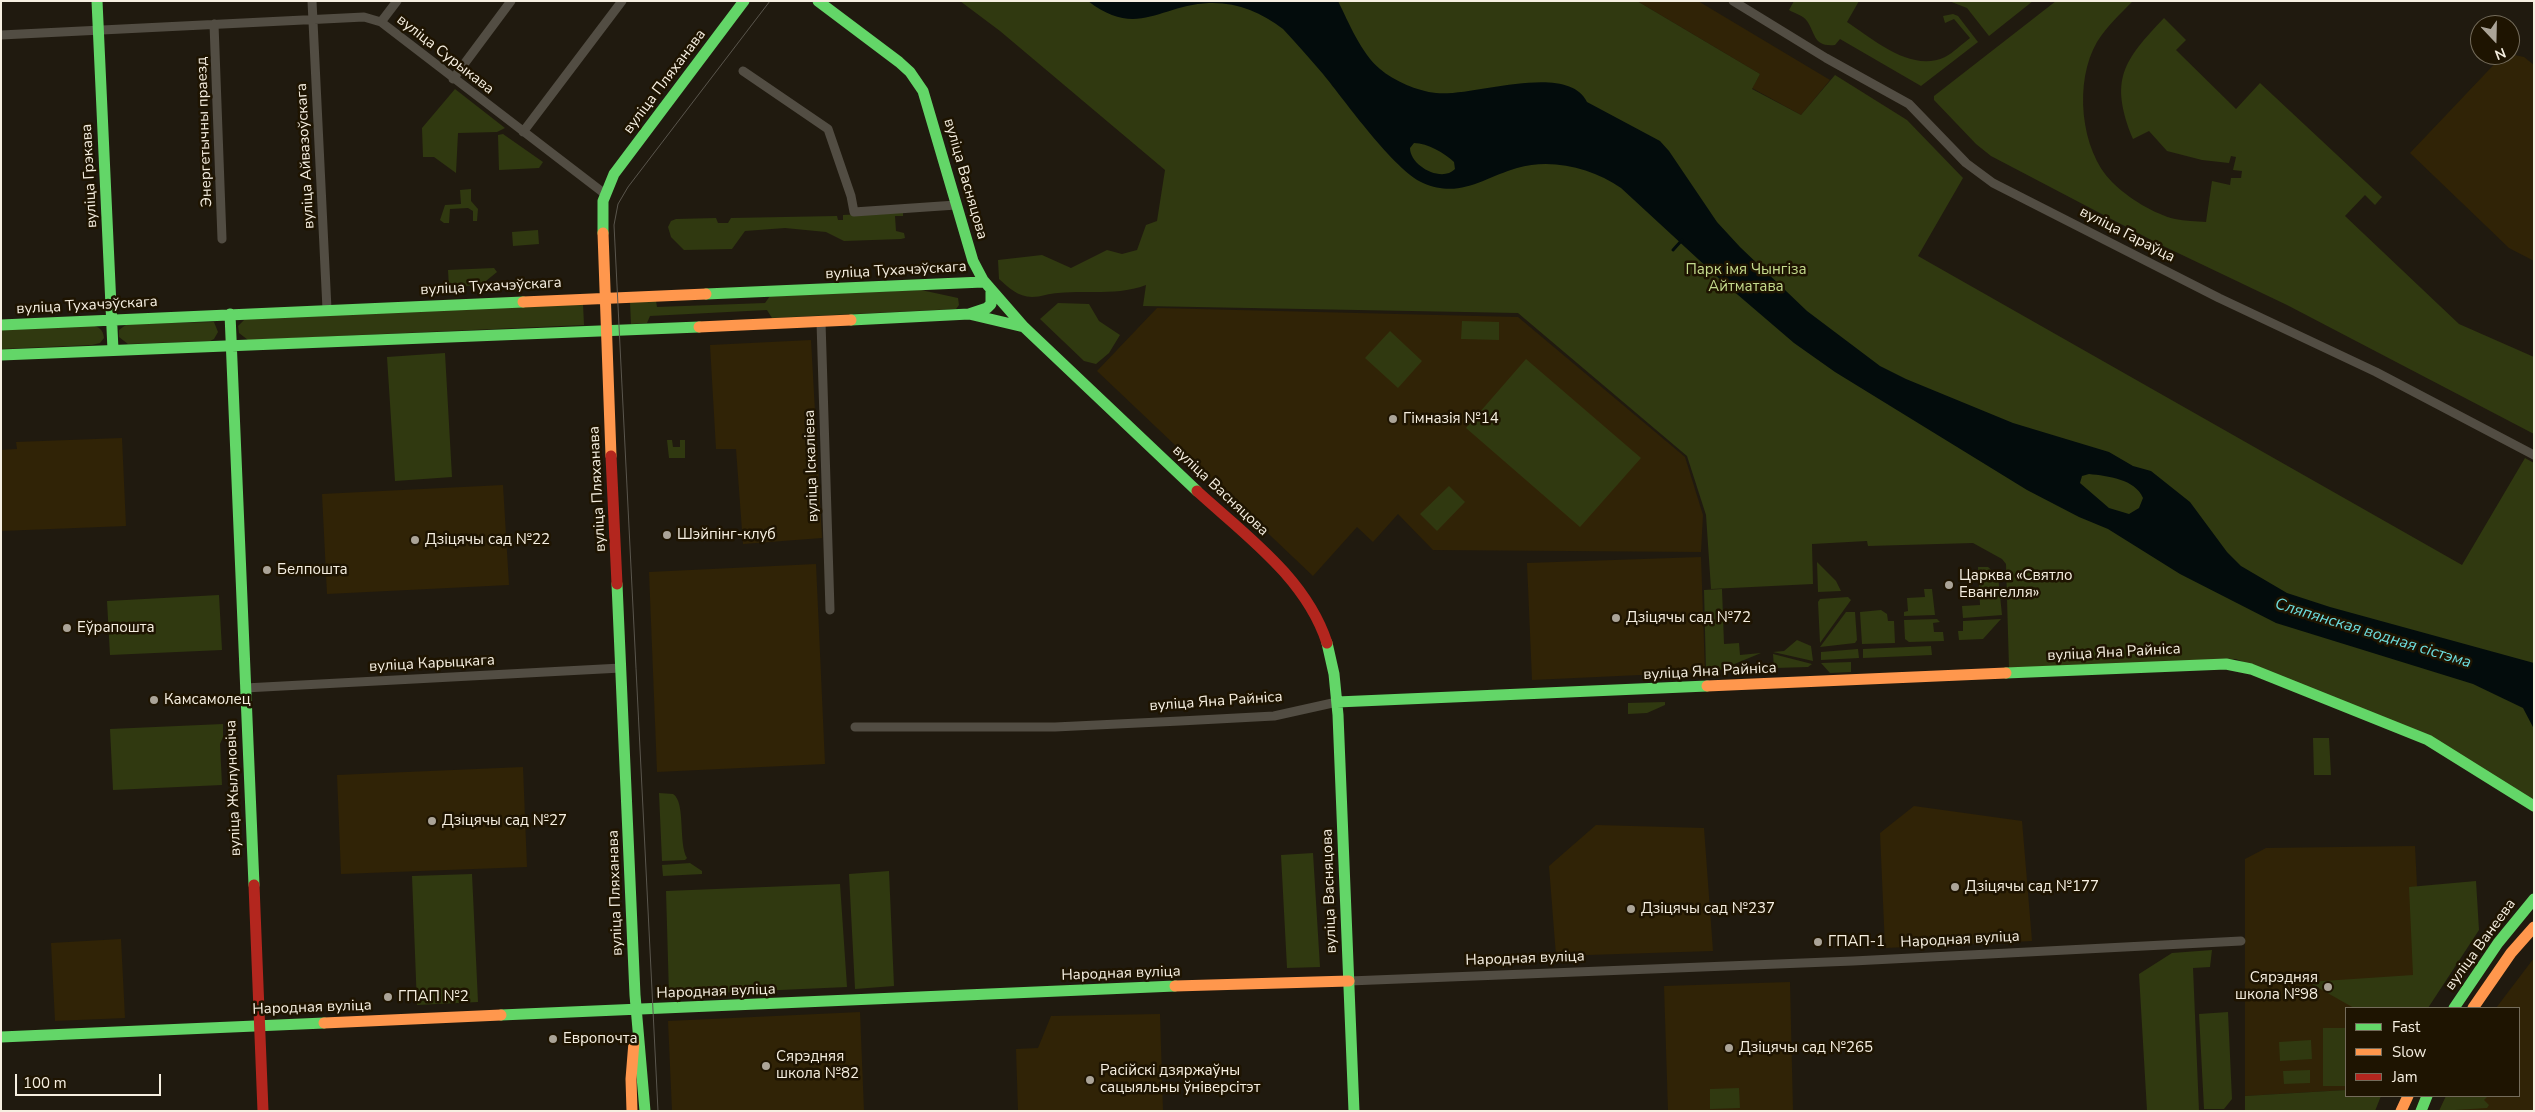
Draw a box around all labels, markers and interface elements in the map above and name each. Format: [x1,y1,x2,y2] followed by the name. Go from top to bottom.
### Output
[393,11,497,99] street label: вуліца Сурыкава
[2470,15,2520,65] north arrow
[620,26,710,138] street label: вуліца Пляханава
[2492,43,2509,64] text: N
[193,57,217,207] street label: Энергетычны праезд
[293,83,319,229] street label: вуліца Айвазоўскага
[939,117,991,241] street label: вуліца Васняцова
[78,123,102,229] street label: вуліца Грэкава
[2076,203,2178,267] street label: вуліца Гараўца
[825,258,967,284] street label: вуліца Тухачэўскага
[1685,261,1807,296] park label: Парк імя Чынгіза Айтматава
[420,274,562,300] street label: вуліца Тухачэўскага
[16,293,158,319] street label: вуліца Тухачэўскага
[801,410,823,522] street label: вуліца Іскаліева
[1403,410,1499,428] place label: Гімназія №14
[1387,413,1399,425] marker: Гімназія №14
[586,426,610,552] street label: вуліца Пляханава
[1168,442,1272,540] street label: вуліца Васняцова
[677,526,776,544] place label: Шэйпінг-клуб
[661,529,673,541] marker: Шэйпінг-клуб
[425,531,550,549] place label: Дзіцячы сад №22
[409,534,421,546] marker: Дзіцячы сад №22
[277,561,348,579] place label: Белпошта
[261,564,273,576] marker: Белпошта
[1959,567,2073,602] place label: Царква «Святло Евангелля»
[1943,579,1955,591] marker: Царква «Святло Евангелля»
[2272,595,2474,673] water label: Сляпянская водная сістэма
[1626,609,1751,627] place label: Дзіцячы сад №72
[1610,612,1622,624] marker: Дзіцячы сад №72
[77,619,155,637] place label: Еўрапошта
[61,622,73,634] marker: Еўрапошта
[2047,641,2181,665] street label: вуліца Яна Райніса
[369,652,495,676] street label: вуліца Карыцкага
[1643,660,1777,684] street label: вуліца Яна Райніса
[1149,688,1283,716] street label: вуліца Яна Райніса
[164,691,251,709] place label: Камсамолец
[148,694,160,706] marker: Камсамолец
[223,720,245,856] street label: вуліца Жылуновіча
[442,812,567,830] place label: Дзіцячы сад №27
[426,815,438,827] marker: Дзіцячы сад №27
[1319,828,1341,954] street label: вуліца Васняцова
[605,830,627,956] street label: вуліца Пляханава
[1965,878,2099,896] place label: Дзіцячы сад №177
[1949,881,1961,893] marker: Дзіцячы сад №177
[2442,896,2520,994] street label: вуліца Ванеева
[1641,900,1775,918] place label: Дзіцячы сад №237
[1625,903,1637,915] marker: Дзіцячы сад №237
[1900,928,2020,952] street label: Народная вуліца
[1828,933,1885,951] place label: ГПАП-1
[1812,936,1824,948] marker: ГПАП-1
[1465,948,1585,970] street label: Народная вуліца
[1061,963,1181,985] street label: Народная вуліца
[2235,969,2318,1004] place label: Сярэдняя школа №98
[656,981,776,1003] street label: Народная вуліца
[2322,981,2334,993] marker: Сярэдняя школа №98
[398,988,469,1006] place label: ГПАП №2
[382,991,394,1003] marker: ГПАП №2
[252,997,372,1019] street label: Народная вуліца
[2345,1007,2520,1097] legend
[2392,1017,2420,1037] text: Fast
[563,1030,638,1048] place label: Европочта
[547,1033,559,1045] marker: Европочта
[1739,1039,1873,1057] place label: Дзіцячы сад №265
[1723,1042,1735,1054] marker: Дзіцячы сад №265
[2392,1042,2426,1062] text: Slow
[776,1048,859,1083] place label: Сярэдняя школа №82
[760,1060,772,1072] marker: Сярэдняя школа №82
[1100,1062,1260,1097] place label: Расійскі дзяржаўны сацыяльны ўніверсітэт
[18,1064,164,1096] scale bar
[2392,1067,2418,1087] text: Jam
[23,1073,67,1093] text: 100 m
[1084,1074,1096,1086] marker: Расійскі дзяржаўны сацыяльны ўніверсітэт

